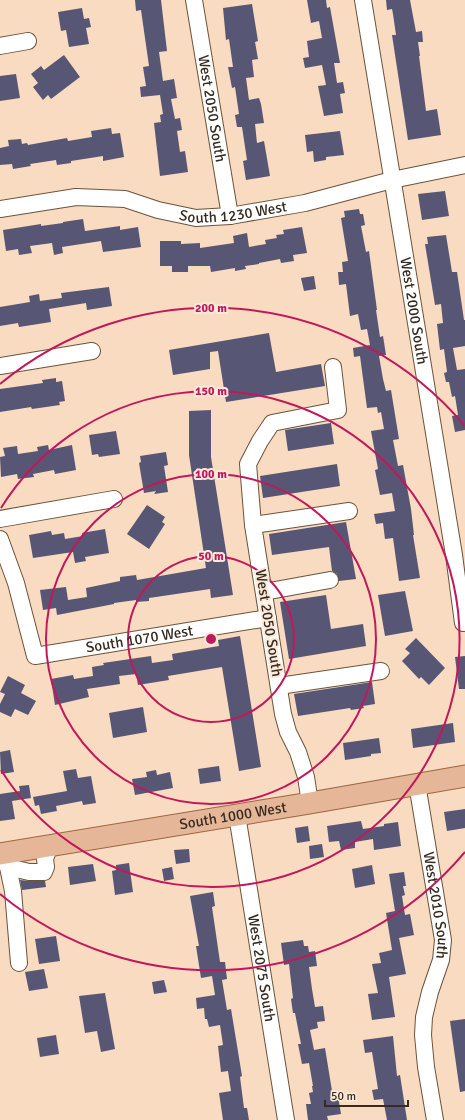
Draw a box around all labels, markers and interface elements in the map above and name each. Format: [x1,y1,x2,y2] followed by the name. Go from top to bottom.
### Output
[194,54,230,163] street label: West 2050 South
[178,197,288,227] street label: South 1230 West
[396,256,432,366] street label: West 2000 South
[195,301,227,316] text: 200 m
[195,384,227,399] text: 150 m
[195,467,227,482] text: 100 m
[198,549,224,564] text: 50 m
[252,568,286,678] street label: West 2050 South
[84,621,194,657] street label: South 1070 West
[204,632,218,646] centre of rings
[178,798,288,833] street label: South 1000 West
[419,850,452,960] street label: West 2010 South
[244,913,279,1023] street label: West 2075 South
[325,1082,408,1108] scale bar
[331,1089,356,1104] text: 50 m

